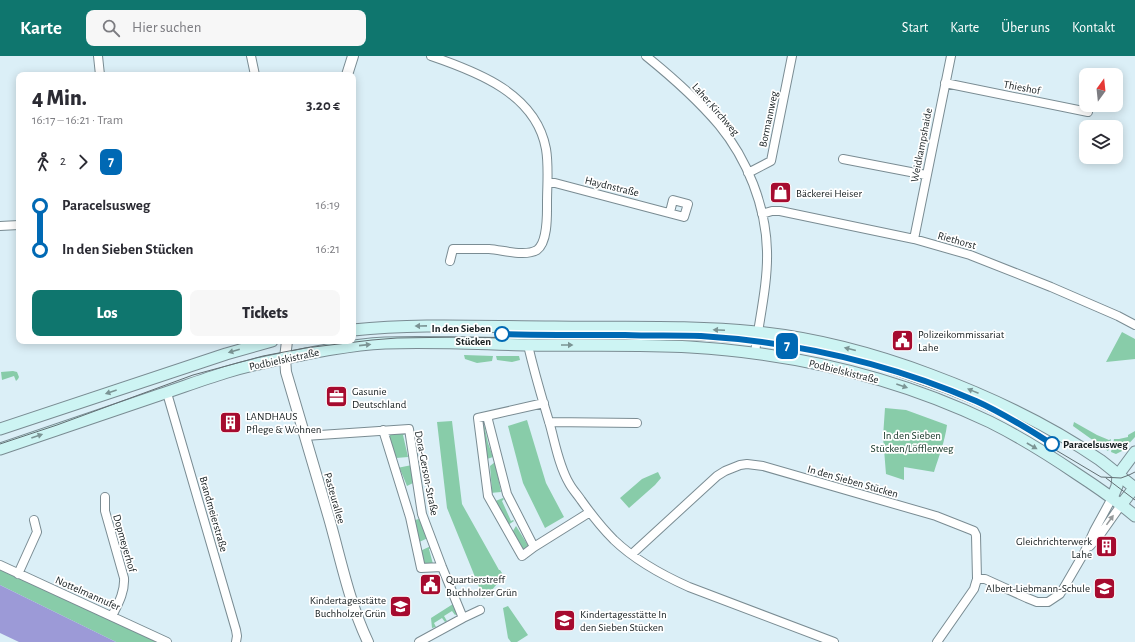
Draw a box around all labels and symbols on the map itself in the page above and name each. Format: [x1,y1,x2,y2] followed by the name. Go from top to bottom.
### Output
[1079,68,1123,112] north arrow
[1003,79,1042,97] street label: Thieshof
[690,81,742,138] street label: Laher Kirchweg
[757,89,780,148] street label: Bormannweg
[909,107,934,183] street label: Weidkampshaide
[584,174,640,199] street label: Haydnstraße
[767,180,793,206] shop icon: Bäckerei Heiser
[796,188,862,199] place label: Bäckerei Heiser
[936,230,978,251] street label: Riethorst
[414,323,427,329] one-way arrow
[432,323,491,347] place label: In den Sieben Stücken
[494,326,510,342] marker: In den Sieben Stücken
[713,326,725,333] one-way arrow
[889,327,915,353] public building icon: Polizeikommissariat Lahe
[918,329,1005,353] place label: Polizeikommissariat Lahe
[774,333,800,359] line badge: 7
[359,341,371,348] one-way arrow
[561,342,574,348] one-way arrow
[844,346,856,352] one-way arrow
[248,347,320,372] street label: Podbielskistraße
[228,348,240,354] one-way arrow
[808,358,880,385] street label: Podbielskistraße
[323,384,349,410] office icon: Gasunie Deutschland
[897,384,909,390] one-way arrow
[352,386,407,410] place label: Gasunie Deutschland
[967,388,979,394] one-way arrow
[104,389,116,395] one-way arrow
[217,409,243,435] building icon: LANDHAUS Pflege & Wohnen
[246,411,321,435] place label: LANDHAUS Pflege & Wohnen
[413,430,440,516] street label: Dora-Gerson-Straße
[871,430,954,454] park label: In den Sieben Stücken/Löfflerweg
[31,433,43,439] one-way arrow
[1044,436,1060,452] marker: Paracelsusweg
[1063,439,1128,450] place label: Paracelsusweg
[1026,442,1038,449] one-way arrow
[806,463,899,500] street label: In den Sieben Stücken
[322,471,347,525] street label: Pasteurallee
[197,475,230,553] street label: Brandmeierstraße
[111,513,138,574] street label: Dopmeyerhof
[1106,515,1114,525] one-way arrow
[1094,534,1120,560] building icon: Gleichrichterwerk Lahe
[1016,536,1092,560] place label: Gleichrichterwerk Lahe
[418,572,444,598] public building icon: Quartierstreff Buchholzer Grün
[54,574,122,613] street label: Nottelmannufer
[446,574,517,598] place label: Quartierstreff Buchholzer Grün
[1092,575,1118,601] school or university icon: Albert-Liebmann-Schule
[986,583,1090,594] place label: Albert-Liebmann-Schule
[388,593,414,619] school or university icon: Kindertagesstätte Buchholzer Grün
[310,595,386,619] place label: Kindertagesstätte Buchholzer Grün
[552,607,578,633] school or university icon: Kindertagesstätte In den Sieben Stücken
[580,609,667,633] place label: Kindertagesstätte In den Sieben Stücken

